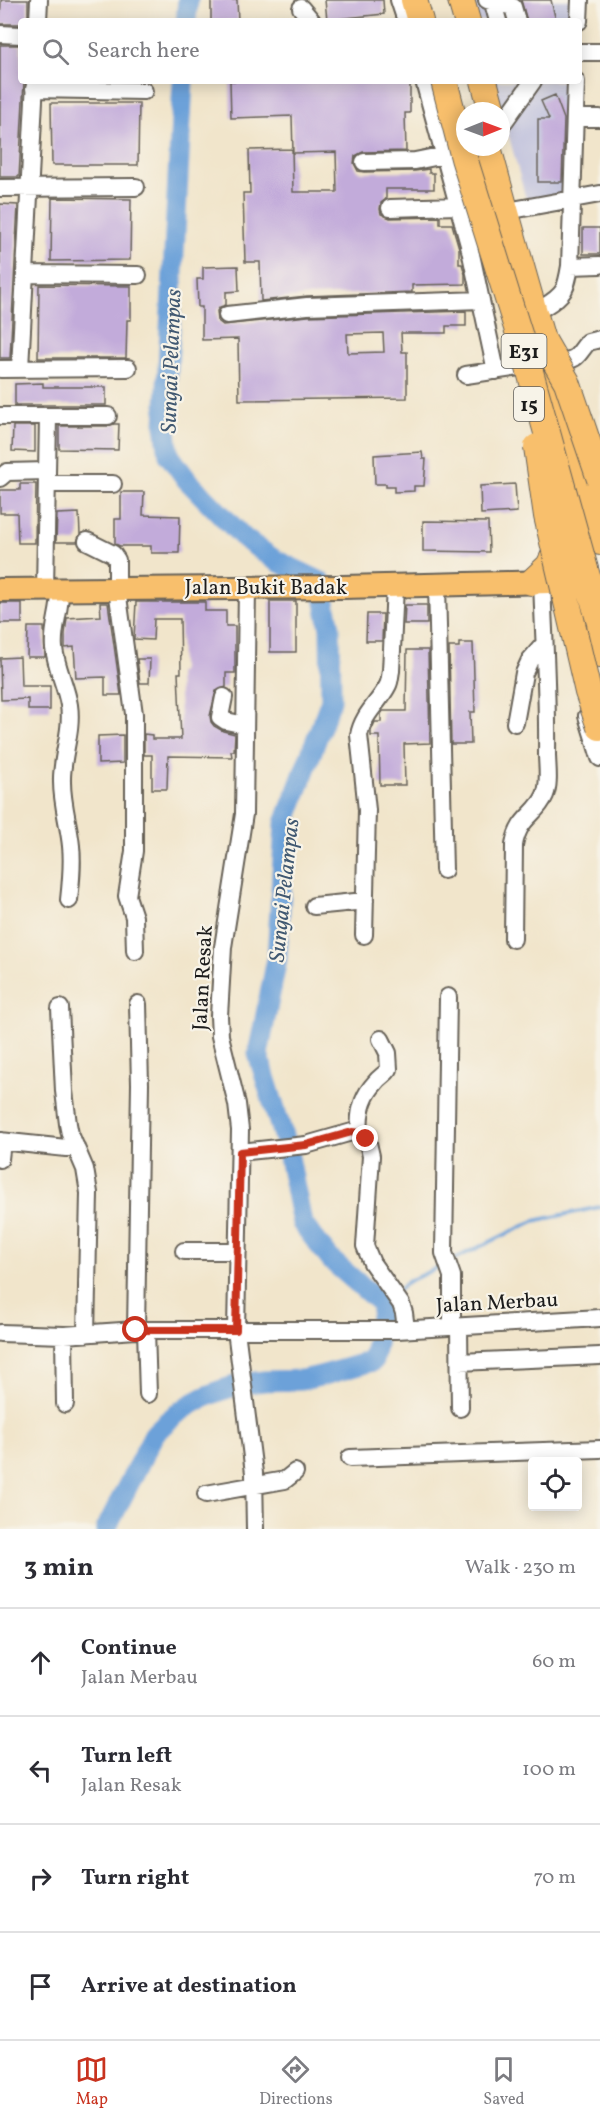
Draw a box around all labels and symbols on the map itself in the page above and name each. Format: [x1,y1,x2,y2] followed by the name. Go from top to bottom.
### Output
[456,102,510,156] north arrow
[154,288,191,434] water label: Sungai Pelampas
[502,334,546,368] road number: E31
[514,387,544,421] road number: 15
[185,574,348,603] street label: Jalan Bukit Badak
[263,817,308,964] water label: Sungai Pelampas
[186,924,221,1032] street label: Jalan Resak
[352,1125,378,1151] route end
[435,1286,559,1321] street label: Jalan Merbau
[122,1316,148,1342] route start

